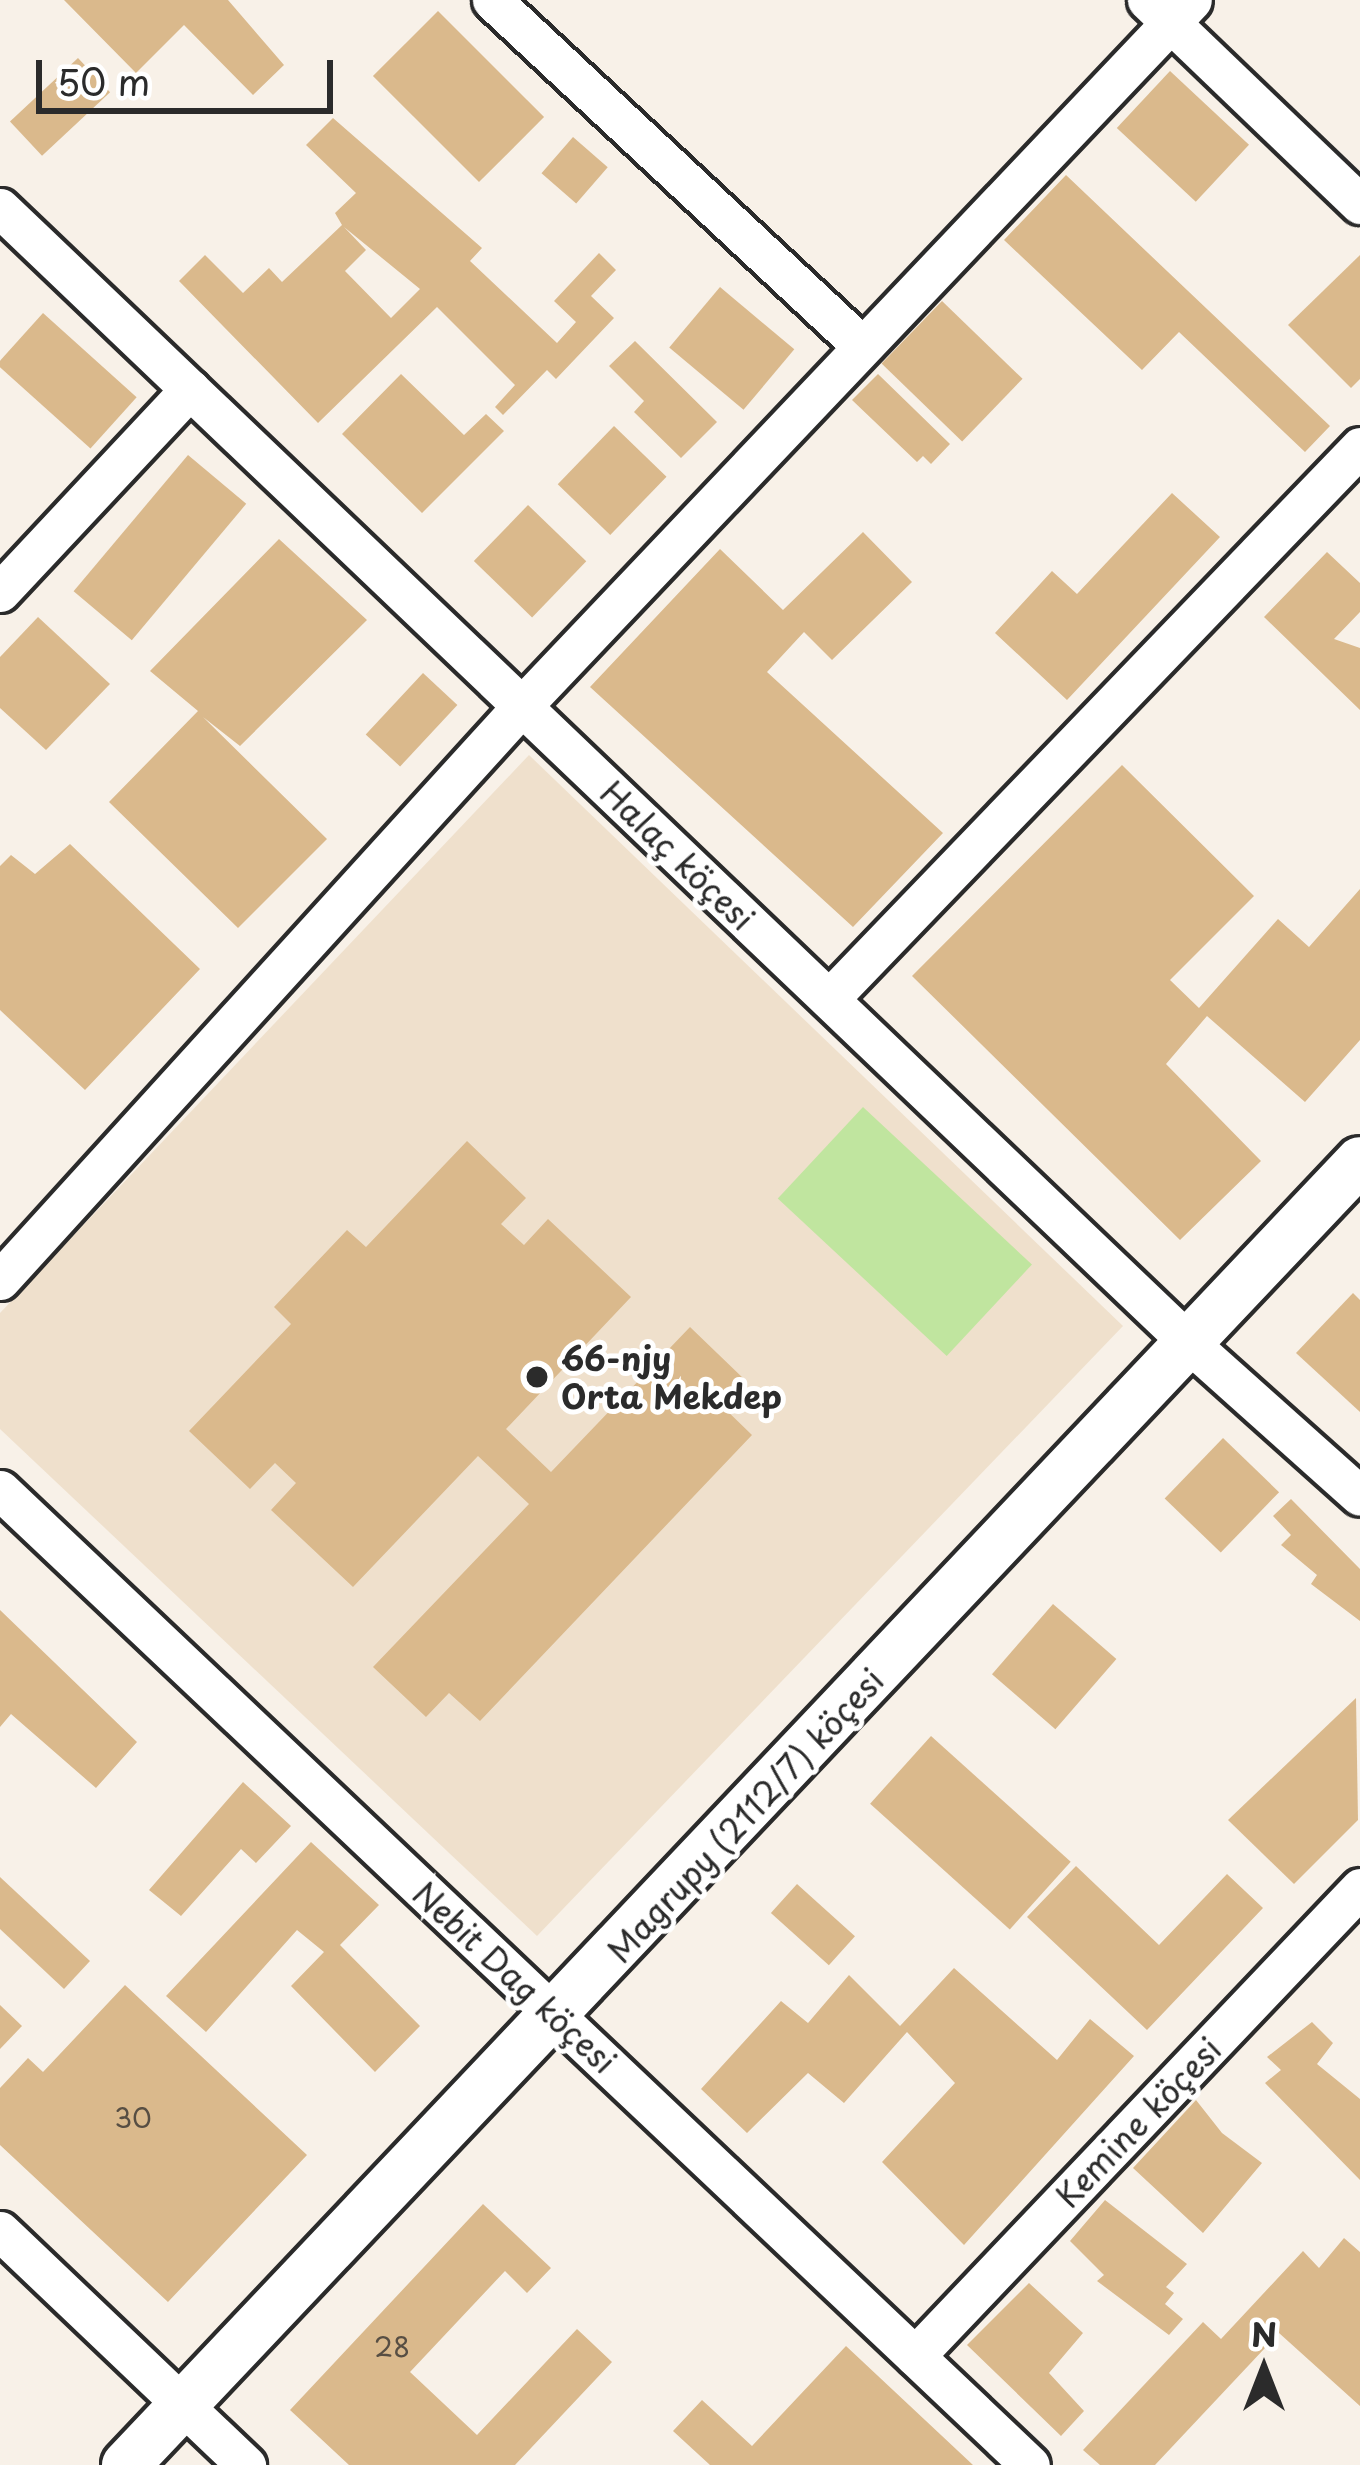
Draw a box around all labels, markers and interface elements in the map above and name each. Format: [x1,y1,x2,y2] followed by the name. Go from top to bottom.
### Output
[42,36,339,110] scale bar
[57,54,150,108] text: 50 m
[592,771,764,939] street label: Halaç köçesi
[561,1338,781,1416] place label: 66-njy Orta Mekdep
[524,1364,550,1390] marker: 66-njy Orta Mekdep
[598,1659,892,1971] street label: Magrupy (2112/7) köçesi
[404,1872,626,2082] street label: Nebit Dag köçesi
[1047,2029,1229,2215] street label: Kemine köçesi
[114,2101,152,2133] house number: 30
[1251,2308,1277,2358] text: N
[1204,2309,1324,2429] north arrow
[374,2330,410,2362] house number: 28

